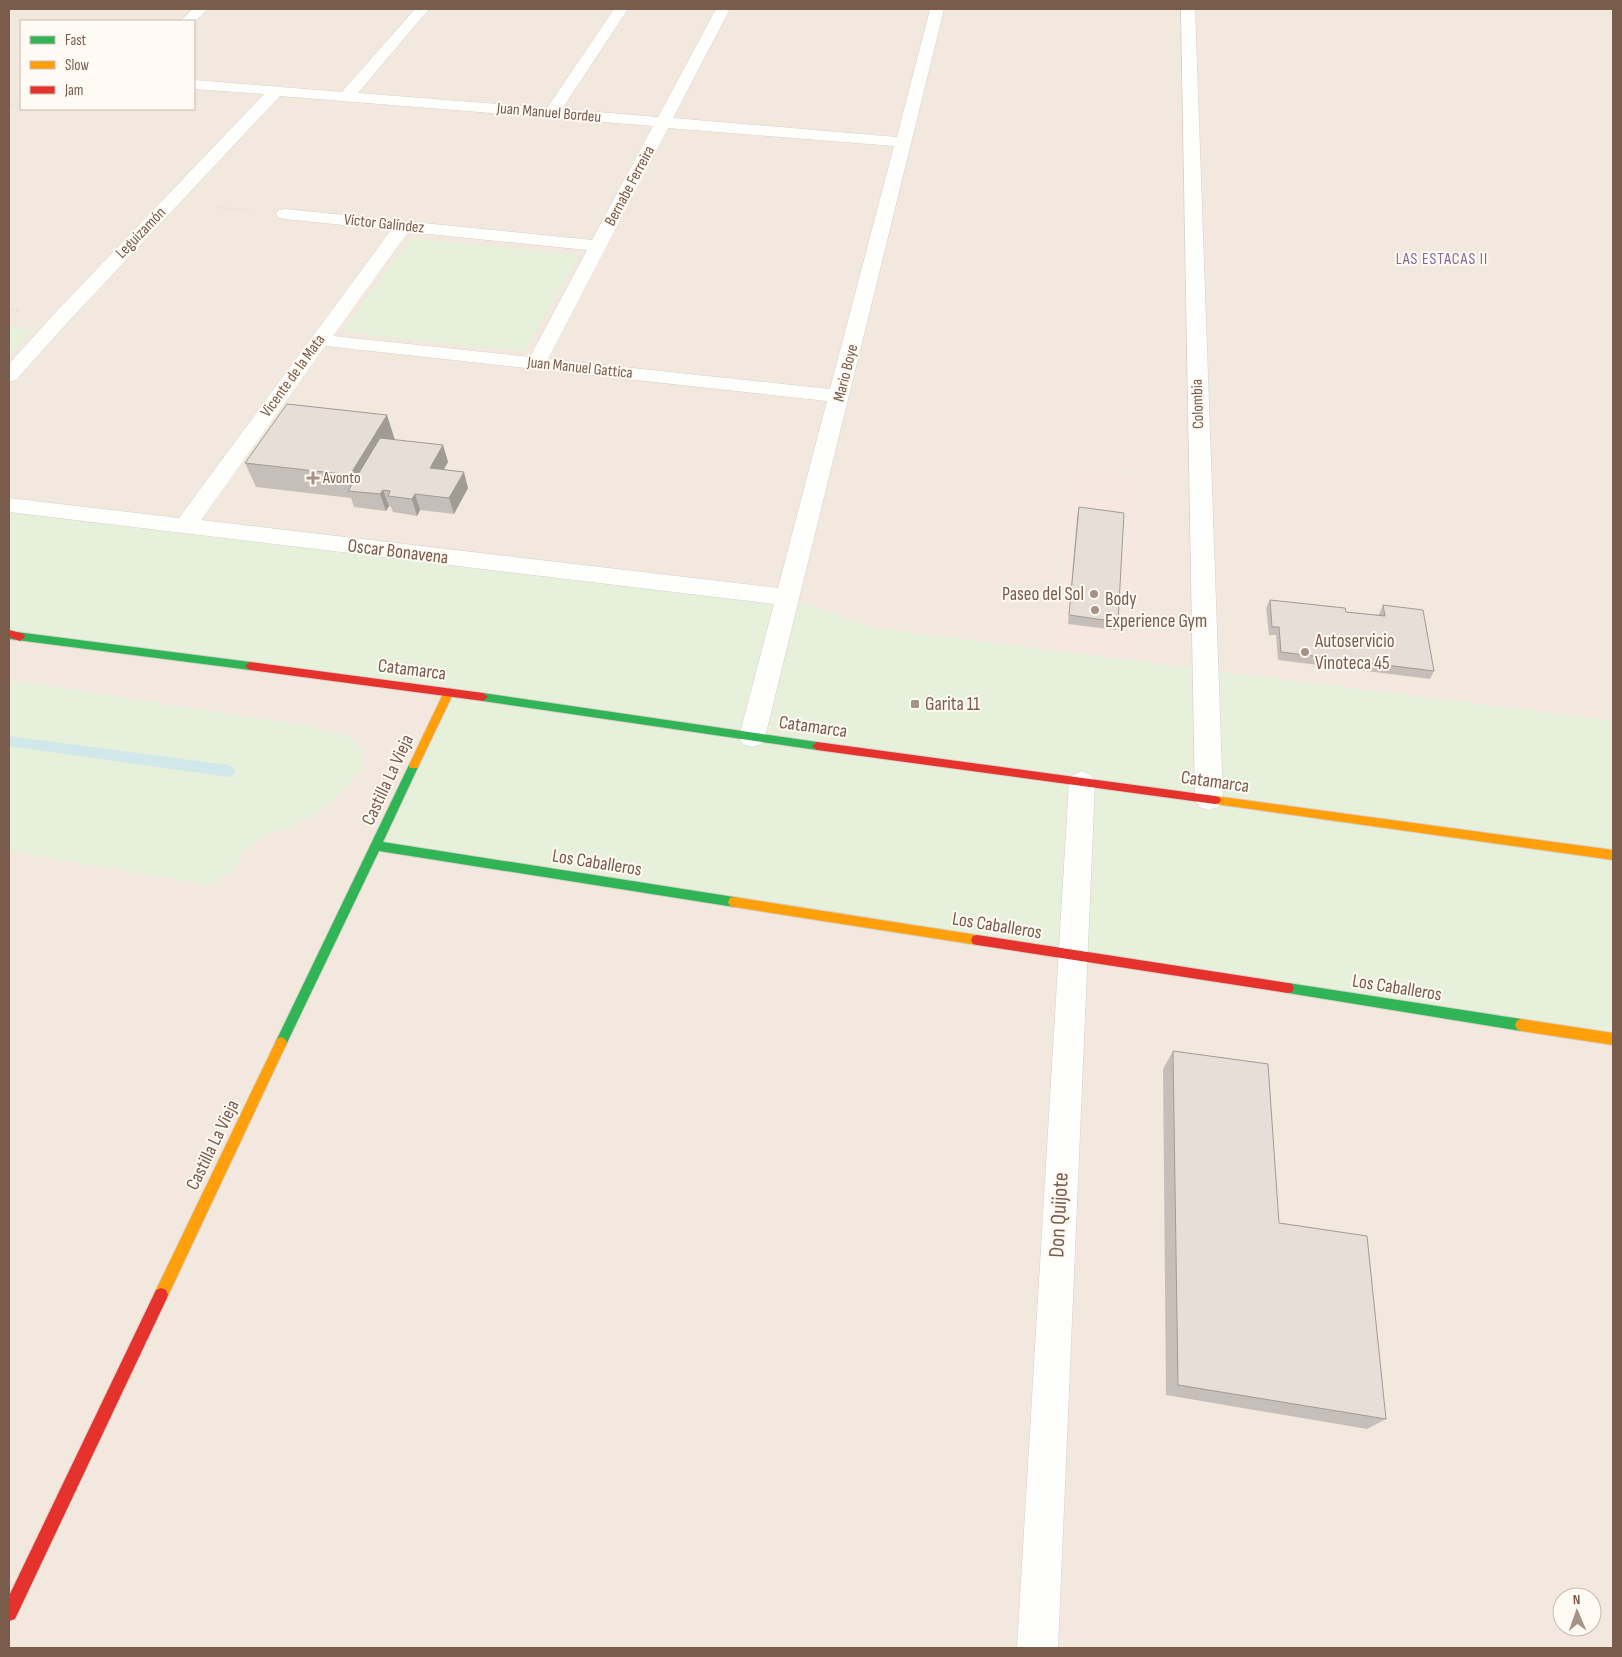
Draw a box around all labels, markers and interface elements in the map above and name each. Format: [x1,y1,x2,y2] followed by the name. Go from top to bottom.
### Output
[20,20,195,110] legend
[65,31,87,50] text: Fast
[65,56,89,75] text: Slow
[64,81,83,100] text: Jam
[495,99,602,127] street label: Juan Manuel Bordeu
[601,143,659,229] street label: Bernabe Ferreira
[112,203,170,263] street label: Leguizamón
[343,210,425,238] street label: Víctor Galíndez
[1396,250,1488,269] district label: LAS ESTACAS II
[257,331,329,421] street label: Vicente de la Mata
[830,342,862,404] street label: Mario Boye
[525,353,634,383] street label: Juan Manuel Gattica
[1188,379,1208,429] street label: Colombia
[322,469,361,488] place label: Avonto
[307,472,319,484] marker: Avonto
[346,534,450,570] street label: Oscar Bonavena
[1002,583,1084,606] place label: Paseo del Sol
[1088,588,1100,600] marker: Paseo del Sol
[1105,588,1207,633] place label: Body Experience Gym
[1089,604,1101,616] marker: Body Experience Gym
[1314,630,1395,675] place label: Autoservicio Vinoteca 45
[1299,646,1311,658] marker: Autoservicio Vinoteca 45
[377,654,447,686] street label: Catamarca
[925,693,980,716] place label: Garita 11
[909,698,921,710] marker: Garita 11
[777,711,849,743] street label: Catamarca
[357,731,419,829] street label: Castilla La Vieja
[1179,766,1251,798] street label: Catamarca
[551,845,644,881] street label: Los Caballeros
[951,908,1044,944] street label: Los Caballeros
[1351,970,1444,1006] street label: Los Caballeros
[181,1096,245,1194] street label: Castilla La Vieja
[1043,1172,1075,1258] street label: Don Quijote
[1552,1587,1602,1637] north arrow
[1573,1591,1581,1608] text: N

